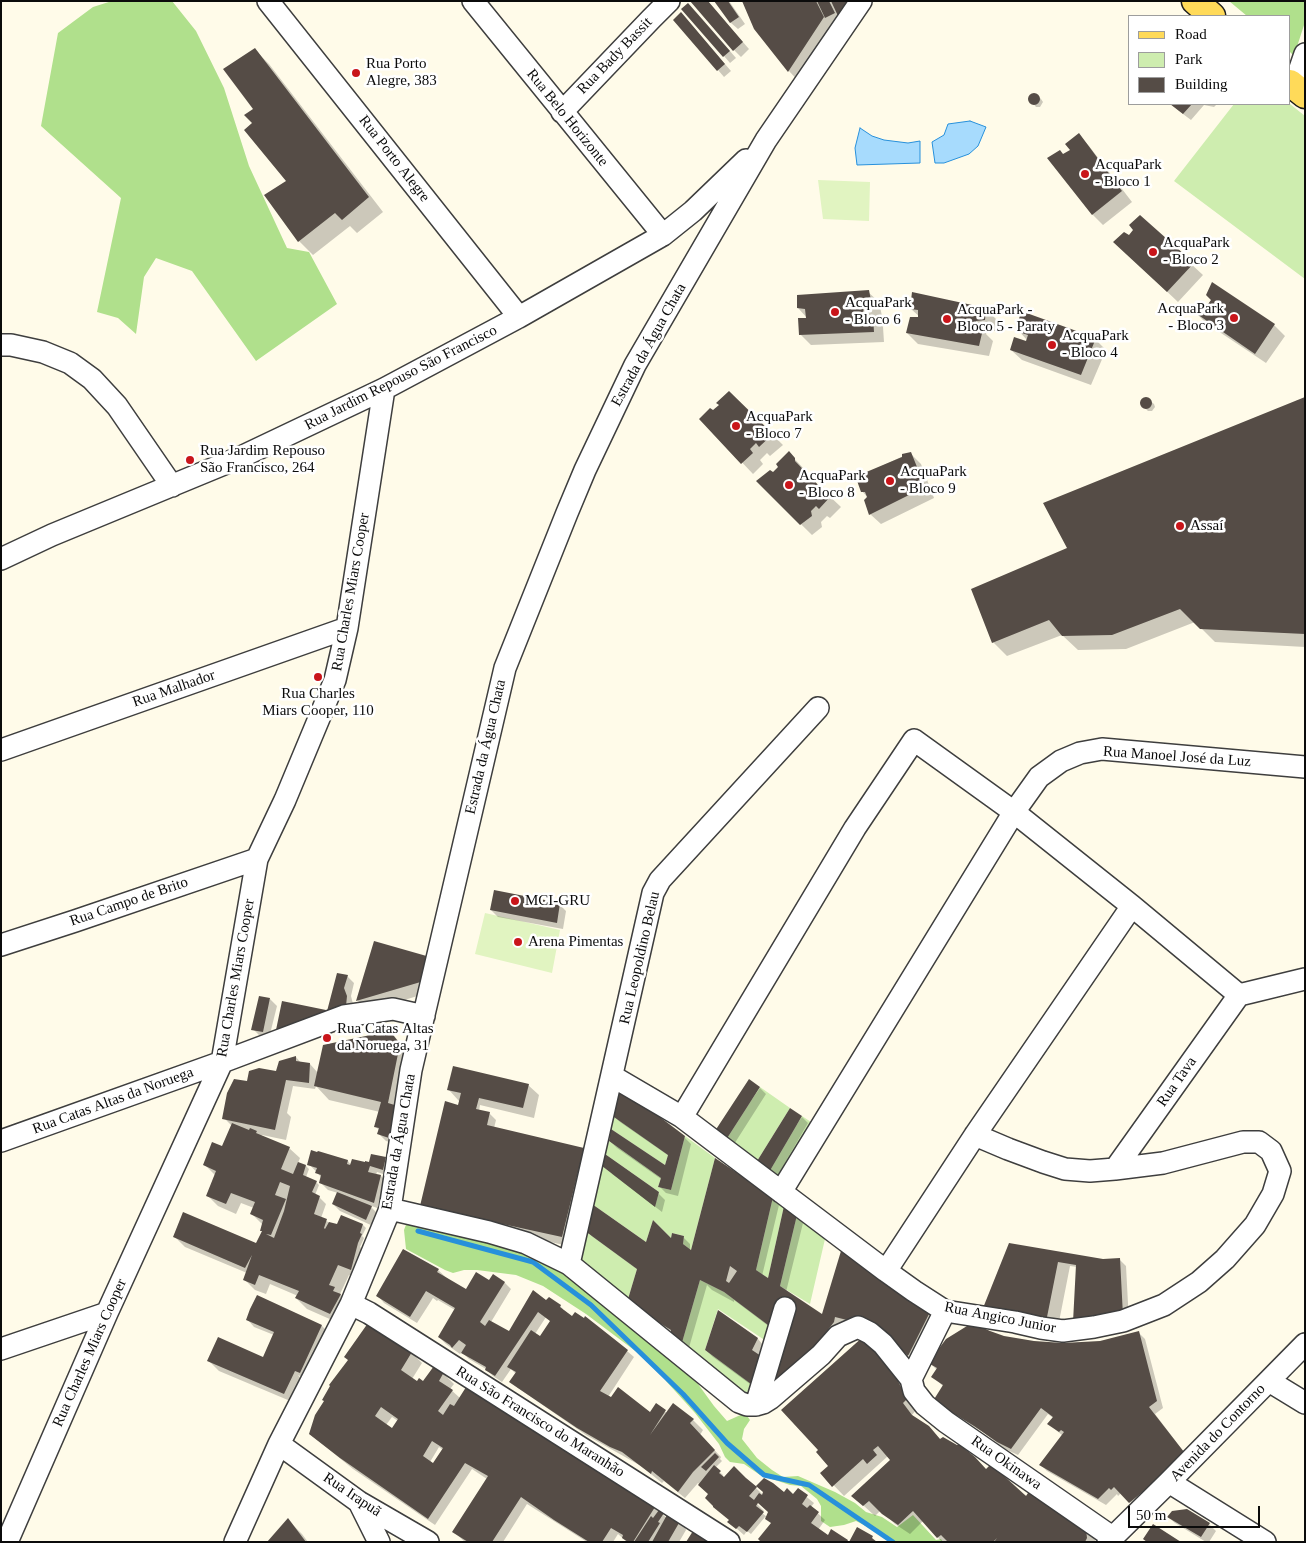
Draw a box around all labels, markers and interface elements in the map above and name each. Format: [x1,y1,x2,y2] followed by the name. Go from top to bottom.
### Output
[574,14,656,98] street label: Rua Bady Bassit
[1128,15,1291,105] legend
[1175,26,1207,42] text: Road
[1175,51,1203,67] text: Park
[366,55,437,90] place label: Rua Porto Alegre, 383
[522,66,612,170] street label: Rua Belo Horizonte
[350,67,362,79] marker: Rua Porto Alegre, 383
[1175,76,1228,92] text: Building
[355,112,433,206] street label: Rua Porto Alegre
[1095,156,1162,191] place label: AcquaPark - Bloco 1
[1079,168,1091,180] marker: AcquaPark - Bloco 1
[1163,234,1230,269] place label: AcquaPark - Bloco 2
[1147,246,1159,258] marker: AcquaPark - Bloco 2
[608,280,690,410] street label: Estrada da Água Chata
[845,294,912,329] place label: AcquaPark - Bloco 6
[1157,300,1224,335] place label: AcquaPark - Bloco 3
[957,301,1055,336] place label: AcquaPark - Bloco 5 - Paraty
[829,306,841,318] marker: AcquaPark - Bloco 6
[1228,312,1240,324] marker: AcquaPark - Bloco 3
[941,313,953,325] marker: AcquaPark - Bloco 5 - Paraty
[302,322,500,434] street label: Rua Jardim Repouso São Francisco
[1062,327,1129,362] place label: AcquaPark - Bloco 4
[1046,339,1058,351] marker: AcquaPark - Bloco 4
[746,408,813,443] place label: AcquaPark - Bloco 7
[730,420,742,432] marker: AcquaPark - Bloco 7
[200,442,325,477] place label: Rua Jardim Repouso São Francisco, 264
[184,454,196,466] marker: Rua Jardim Repouso São Francisco, 264
[900,463,967,498] place label: AcquaPark - Bloco 9
[799,467,866,502] place label: AcquaPark - Bloco 8
[884,475,896,487] marker: AcquaPark - Bloco 9
[783,479,795,491] marker: AcquaPark - Bloco 8
[328,511,374,673] street label: Rua Charles Miars Cooper
[1190,517,1223,535] place label: Assaí
[1174,520,1186,532] marker: Assaí
[130,666,218,712] street label: Rua Malhador
[312,671,324,683] marker: Rua Charles Miars Cooper, 110
[462,678,510,816] street label: Estrada da Água Chata
[262,685,374,720] place label: Rua Charles Miars Cooper, 110
[1102,743,1252,771] street label: Rua Manoel José da Luz
[68,873,190,931] street label: Rua Campo de Brito
[616,890,664,1026] street label: Rua Leopoldino Belau
[525,892,590,910] place label: MCI-GRU
[509,895,521,907] marker: MCI-GRU
[213,897,259,1059] street label: Rua Charles Miars Cooper
[528,933,623,951] place label: Arena Pimentas
[512,936,524,948] marker: Arena Pimentas
[337,1020,434,1055] place label: Rua Catas Altas da Noruega, 31
[321,1032,333,1044] marker: Rua Catas Altas da Noruega, 31
[1153,1054,1201,1110] street label: Rua Tava
[30,1063,196,1139] street label: Rua Catas Altas da Noruega
[378,1073,420,1211] street label: Estrada da Água Chata
[49,1276,131,1430] street label: Rua Charles Miars Cooper
[943,1298,1057,1338] street label: Rua Angico Junior
[452,1362,628,1482] street label: Rua São Francisco do Maranhão
[1167,1380,1269,1486] street label: Avenida do Contorno
[967,1432,1045,1494] street label: Rua Okinawa
[320,1469,384,1521] street label: Rua Irapuã
[1131,1496,1264,1528] scale bar
[1136,1507,1166,1523] text: 50 m

